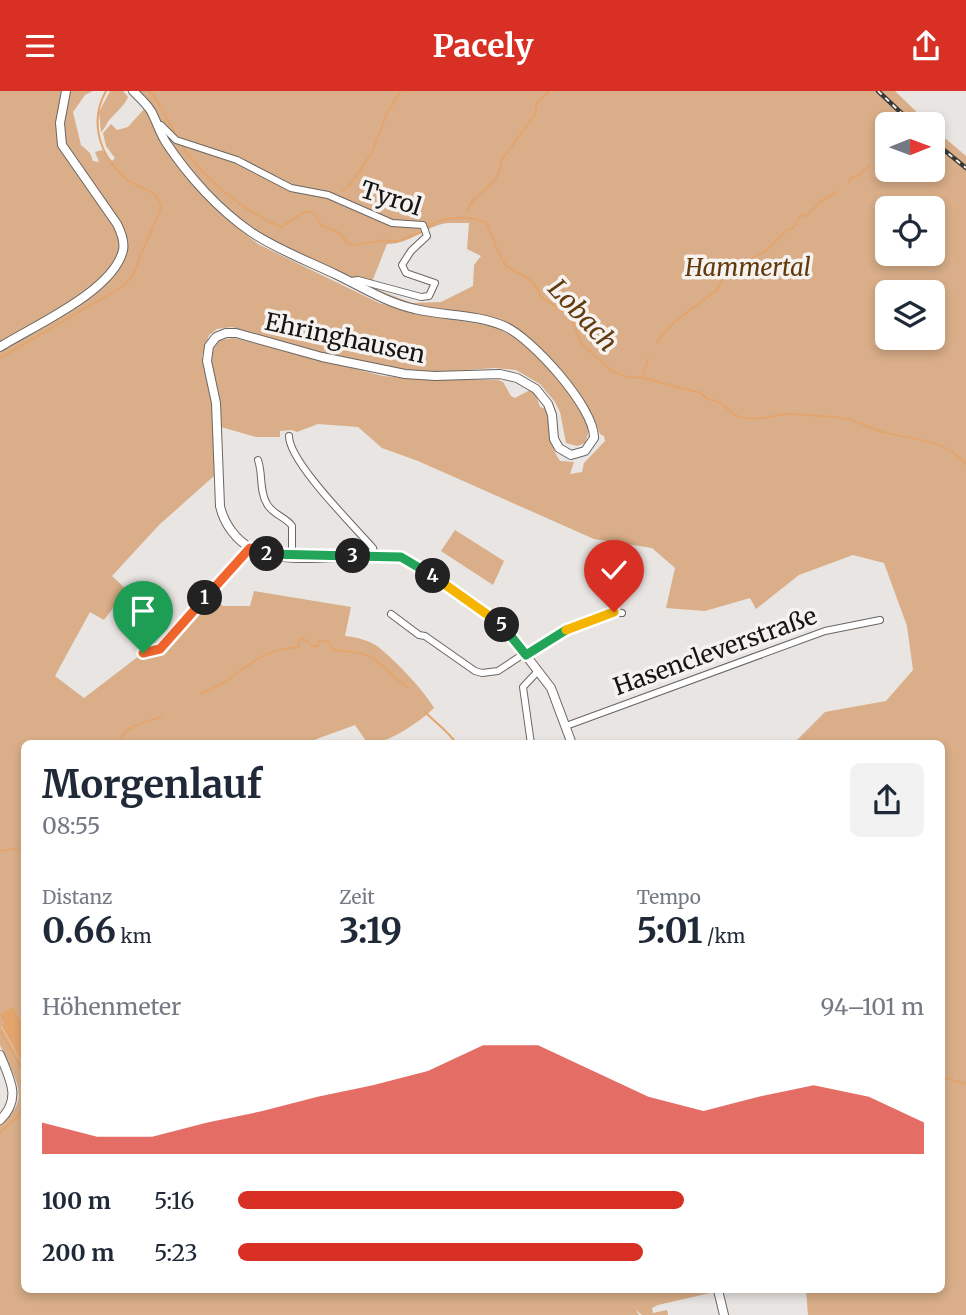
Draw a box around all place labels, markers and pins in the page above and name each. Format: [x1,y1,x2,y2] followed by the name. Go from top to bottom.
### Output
[250,537,284,571] pin: 2
[336,539,370,573] pin: 3
[584,540,644,612] pin
[416,559,450,594] pin: 4
[113,581,173,653] pin
[188,581,222,615] pin: 1
[484,607,520,643] pin: 5

